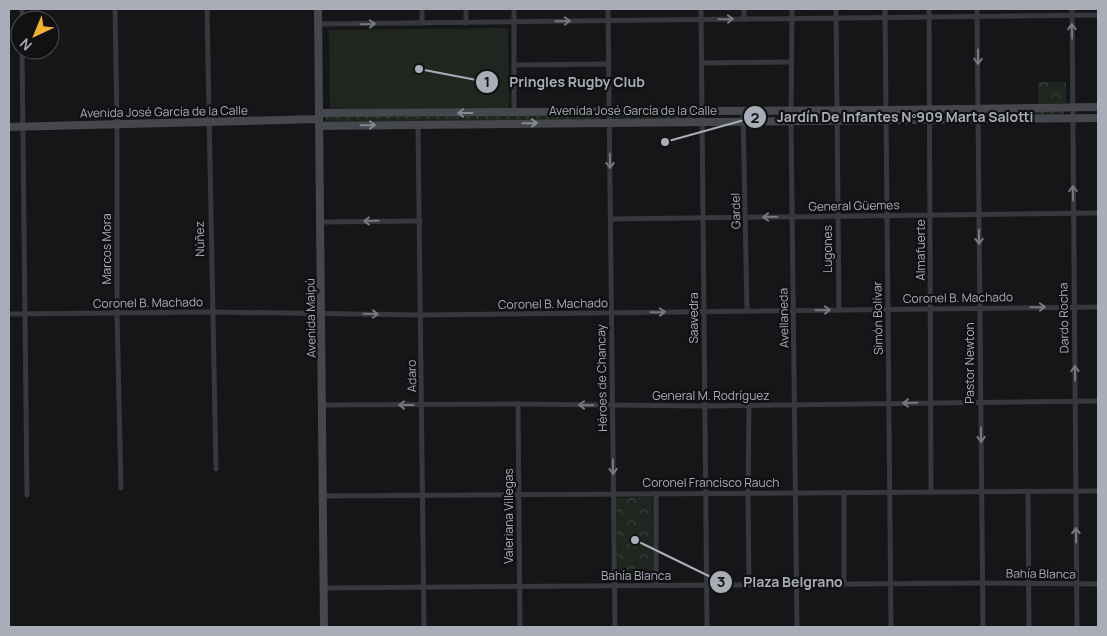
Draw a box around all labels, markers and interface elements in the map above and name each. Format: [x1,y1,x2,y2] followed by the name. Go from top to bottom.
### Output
[10,10,60,60] north arrow
[717,14,733,24] one-way arrow
[554,16,571,26] one-way arrow
[360,19,376,29] one-way arrow
[1067,23,1077,39] one-way arrow
[15,34,36,55] text: N
[973,49,983,65] one-way arrow
[474,68,655,97] callout: Pringles Rugby Club
[484,71,490,92] text: 1
[509,72,645,91] text: Pringles Rugby Club
[80,102,248,121] street label: Avenida José García de la Calle
[549,102,717,119] street label: Avenida José García de la Calle
[742,103,1044,132] callout: Jardín De Infantes Nº909 Marta Salotti
[751,107,760,128] text: 2
[777,107,1033,126] text: Jardín De Infantes Nº909 Marta Salotti
[457,108,474,118] one-way arrow
[522,118,538,128] one-way arrow
[359,120,375,130] one-way arrow
[605,153,614,169] one-way arrow
[1068,185,1078,202] one-way arrow
[727,193,744,229] street label: Gardel
[808,196,900,215] street label: General Güemes
[762,212,778,222] one-way arrow
[98,213,115,285] street label: Marcos Mora
[363,217,379,226] one-way arrow
[912,219,929,281] street label: Almafuerte
[191,221,208,257] street label: Núñez
[819,225,836,273] street label: Lugones
[974,229,984,245] one-way arrow
[301,278,320,358] street label: Avenida Maipú
[868,280,887,355] street label: Simón Bolívar
[1054,283,1073,353] street label: Dardo Rocha
[774,288,793,348] street label: Avellaneda
[903,288,1013,307] street label: Coronel B. Machado
[685,292,702,344] street label: Saavedra
[93,293,203,312] street label: Coronel B. Machado
[498,294,608,313] street label: Coronel B. Machado
[1029,303,1045,312] one-way arrow
[814,305,830,315] one-way arrow
[650,307,666,317] one-way arrow
[362,309,378,319] one-way arrow
[961,322,978,404] street label: Pastor Newton
[592,323,611,432] street label: Héroes de Chancay
[403,360,420,392] street label: Adaro
[1070,365,1080,382] one-way arrow
[652,387,770,404] street label: General M. Rodríguez
[902,399,918,408] one-way arrow
[398,400,414,410] one-way arrow
[578,400,594,410] one-way arrow
[976,426,986,443] one-way arrow
[608,458,618,474] one-way arrow
[500,468,517,564] street label: Valeriana Villegas
[643,474,779,491] street label: Coronel Francisco Rauch
[1071,528,1081,544] one-way arrow
[1006,564,1076,583] street label: Bahía Blanca
[601,567,671,584] street label: Bahía Blanca
[708,567,852,596] callout: Plaza Belgrano
[717,571,725,592] text: 3
[743,572,843,591] text: Plaza Belgrano

